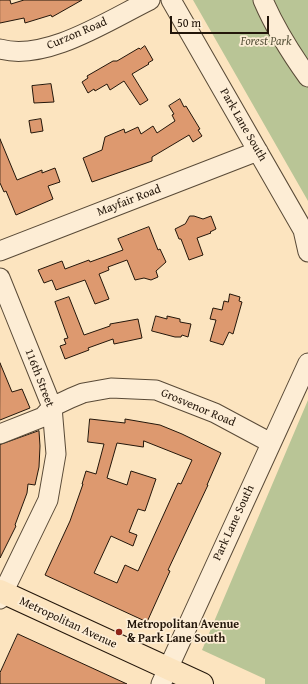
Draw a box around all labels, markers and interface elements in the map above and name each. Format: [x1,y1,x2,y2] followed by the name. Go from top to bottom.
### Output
[172,8,271,34] scale bar
[177,14,201,31] text: 50 m
[45,15,109,53] street label: Curzon Road
[241,35,291,49] park label: Forest Park
[216,86,270,164] street label: Park Lane South
[95,182,163,220] street label: Mayfair Road
[21,347,57,409] street label: 116th Street
[159,386,237,430] street label: Grosvenor Road
[210,483,258,563] street label: Park Lane South
[17,594,119,652] street label: Metropolitan Avenue
[127,618,239,646] place label: Metropolitan Avenue & Park Lane South
[114,627,124,637] marker: Metropolitan Avenue & Park Lane South

